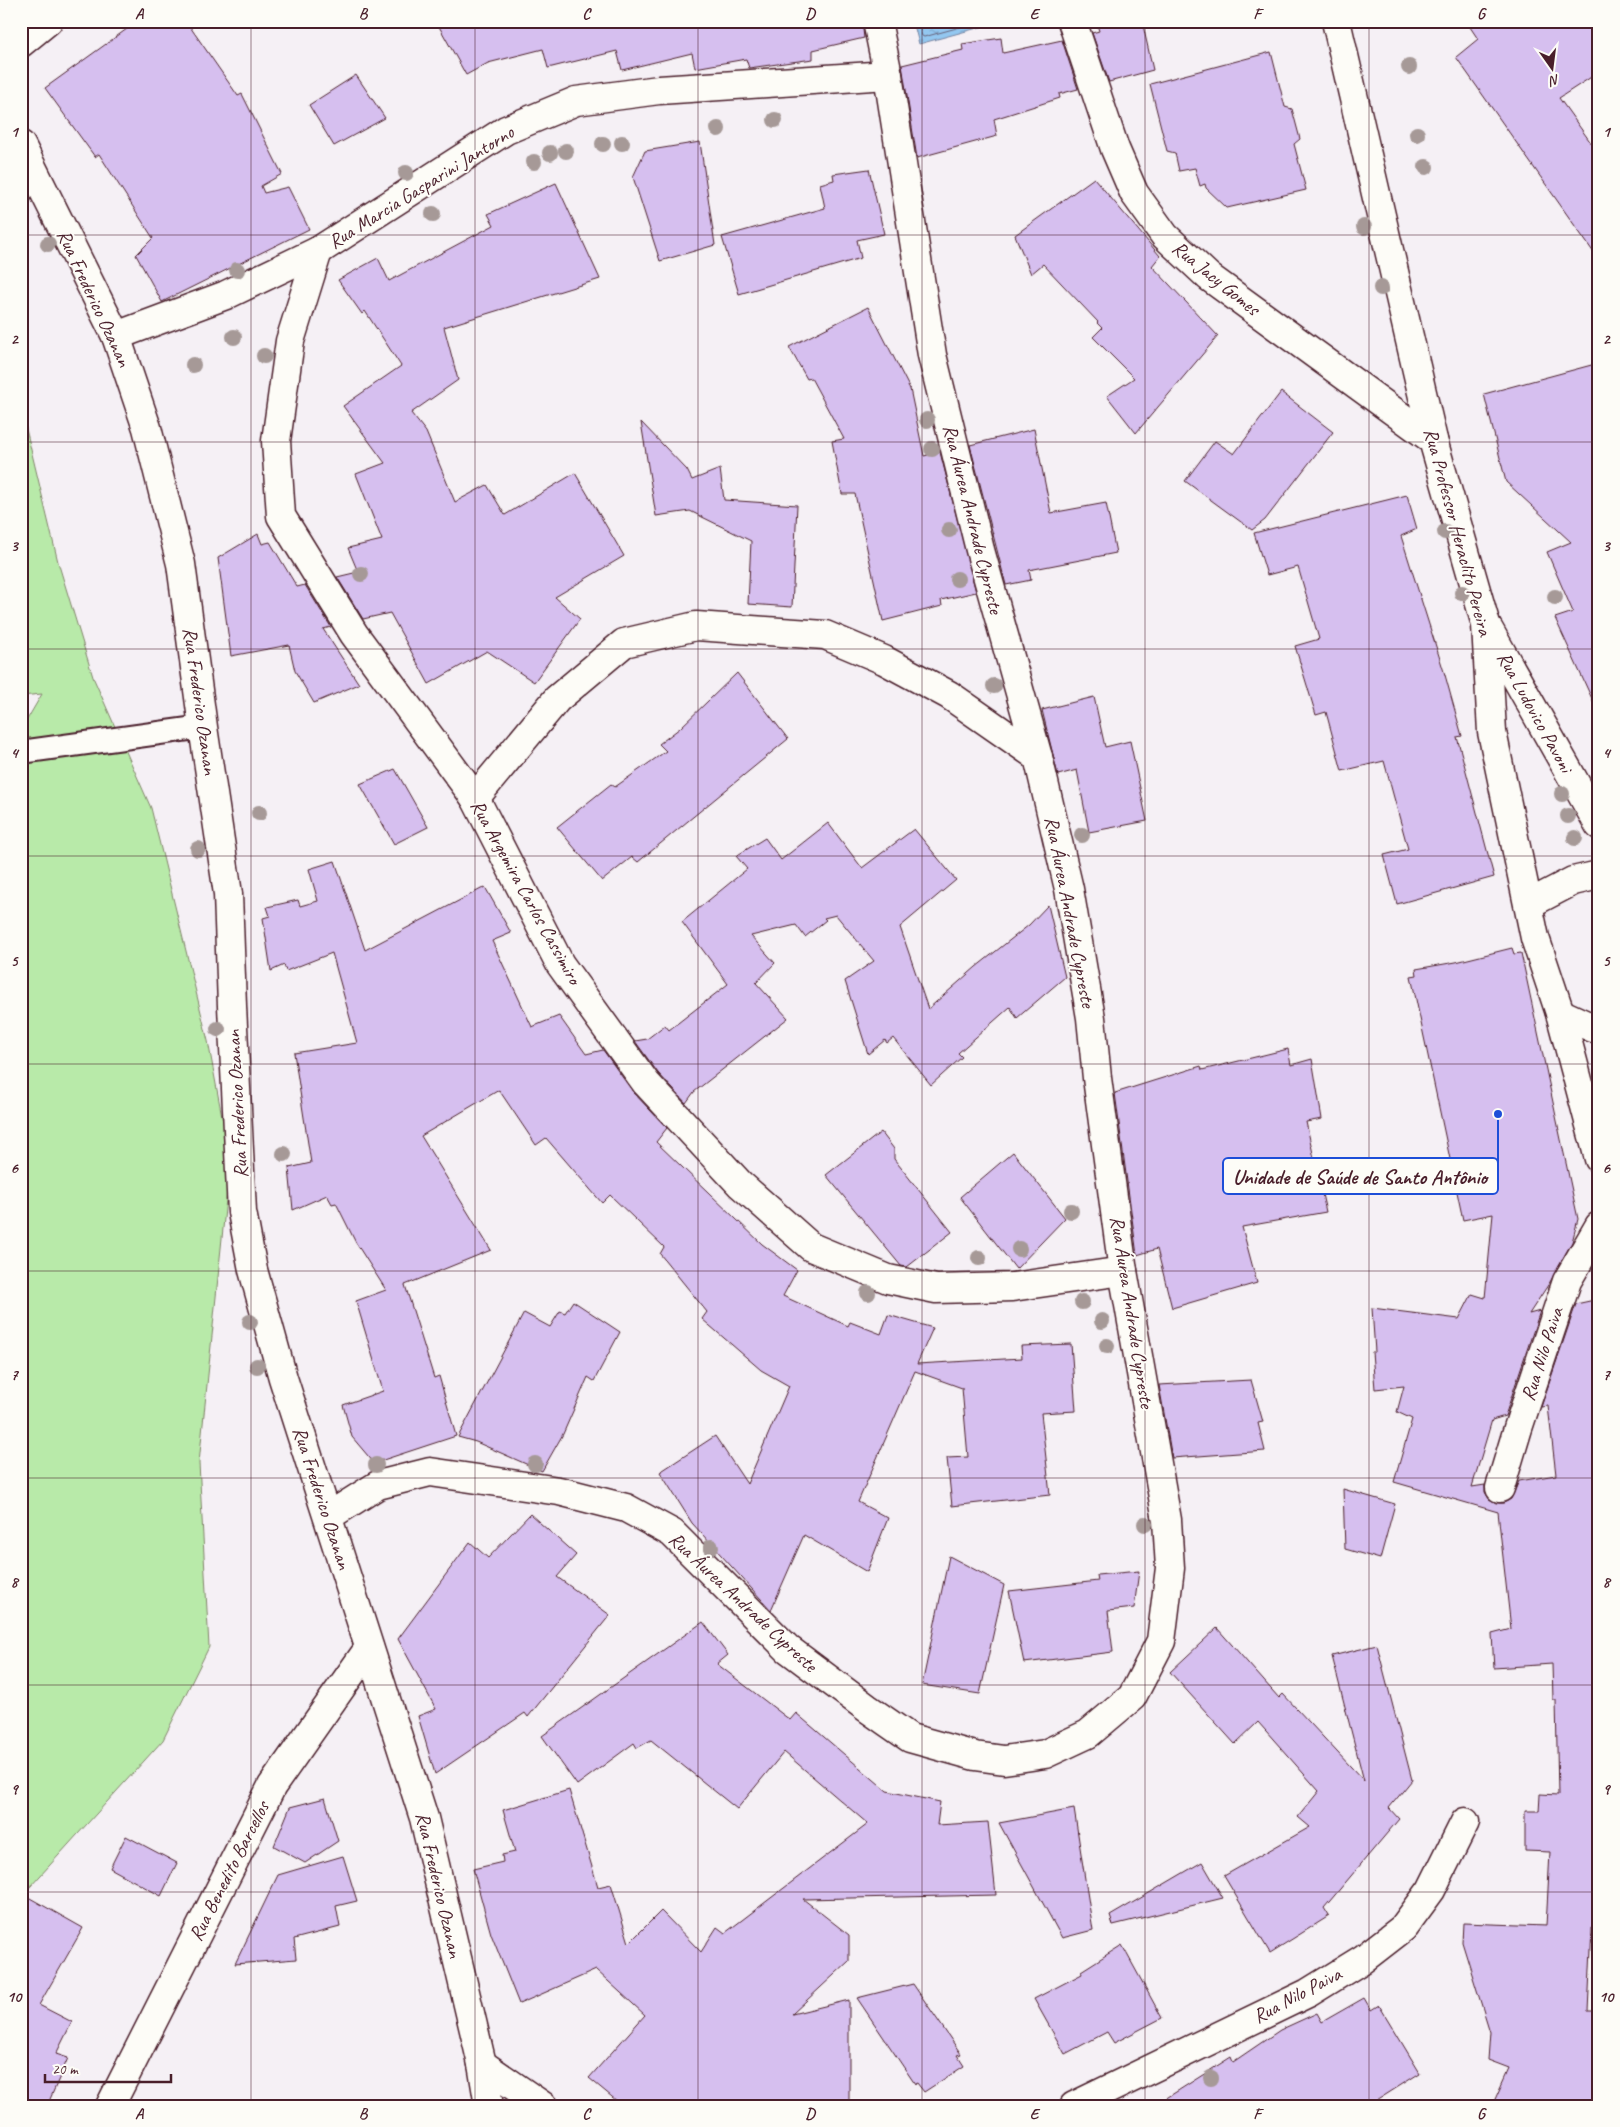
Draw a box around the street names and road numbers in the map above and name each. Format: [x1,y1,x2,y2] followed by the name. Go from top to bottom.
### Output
[324,119,519,254] street label: Rua Marcia Gasparini Jantorno
[51,225,137,371] street label: Rua Frederico Ozanan
[1167,235,1266,322] street label: Rua Jacy Gomes
[937,422,1009,618] street label: Rua Áurea Andrade Cypreste
[1418,425,1498,640] street label: Rua Professor Heraclito Pereira
[177,626,223,777] street label: Rua Frederico Ozanan
[1492,647,1580,779] street label: Rua Ludovico Pavoni
[465,795,588,990] street label: Rua Argemira Carlos Cassimiro
[1039,814,1101,1011] street label: Rua Áurea Andrade Cypreste
[221,1028,253,1179] street label: Rua Frederico Ozanan
[1104,1214,1160,1411] street label: Rua Áurea Andrade Cypreste
[1515,1303,1569,1404] street label: Rua Nilo Paiva
[287,1424,357,1573] street label: Rua Frederico Ozanan
[664,1527,824,1678] street label: Rua Áurea Andrade Cypreste
[183,1795,276,1945] street label: Rua Benedito Barcellos
[410,1810,468,1961] street label: Rua Frederico Ozanan
[1249,1961,1347,2029] street label: Rua Nilo Paiva

